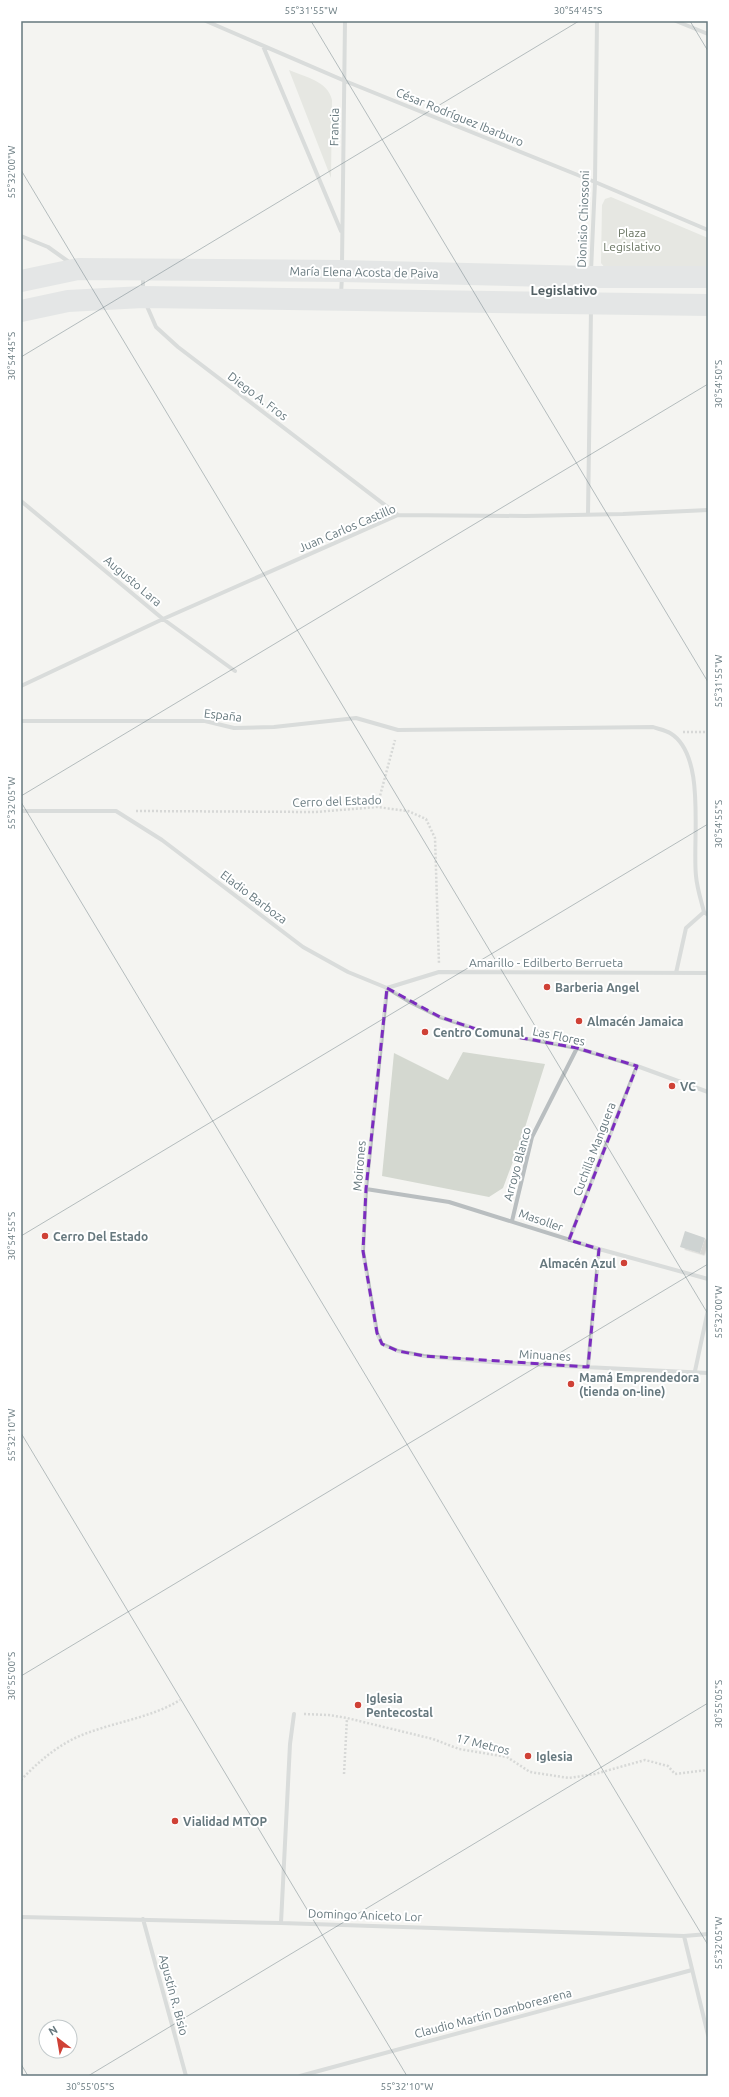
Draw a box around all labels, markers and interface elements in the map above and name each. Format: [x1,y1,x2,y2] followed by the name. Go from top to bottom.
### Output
[285,5,337,16] text: 55°31'55"W
[554,5,602,16] text: 30°54'45"S
[394,85,526,149] street label: César Rodríguez Ibarburo
[327,108,341,146] street label: Francia
[6,146,17,198] text: 55°32'00"W
[575,170,591,268] street label: Dionisio Chiossoni
[603,226,661,253] park label: Plaza Legislativo
[289,264,439,280] street label: María Elena Acosta de Paiva
[531,283,598,297] district label: Legislativo
[6,332,17,380] text: 30°54'45"S
[713,360,724,408] text: 30°54'50"S
[226,369,290,423] street label: Diego A. Fros
[296,502,398,554] street label: Juan Carlos Castillo
[102,553,164,609] street label: Augusto Lara
[713,655,724,707] text: 55°31'55"W
[203,706,243,724] street label: España
[6,777,17,829] text: 55°32'05"W
[292,793,382,809] street label: Cerro del Estado
[713,800,724,848] text: 30°54'55"S
[218,868,290,926] street label: Eladio Barboza
[469,956,623,969] street label: Amarillo - Edilberto Berrueta
[555,981,640,994] place label: Barberia Angel
[542,982,552,992] marker: Barberia Angel
[587,1015,684,1028] place label: Almacén Jamaica
[574,1016,584,1026] marker: Almacén Jamaica
[532,1024,586,1048] street label: Las Flores
[433,1026,524,1039] place label: Centro Comunal
[420,1027,430,1037] marker: Centro Comunal
[680,1080,696,1093] place label: VC
[667,1081,677,1091] marker: VC
[570,1100,618,1198] street label: Cuchilla Manguera
[501,1126,533,1202] street label: Arroyo Blanco
[350,1140,368,1192] street label: Moirones
[517,1206,565,1234] street label: Masoller
[6,1212,17,1260] text: 30°54'55"S
[53,1230,148,1243] place label: Cerro Del Estado
[40,1231,50,1241] marker: Cerro Del Estado
[539,1257,616,1270] place label: Almacén Azul
[619,1258,629,1268] marker: Almacén Azul
[713,1286,724,1338] text: 55°32'00"W
[519,1347,571,1363] street label: Minuanes
[579,1371,699,1399] place label: Mamá Emprendedora (tienda on-line)
[566,1379,576,1389] marker: Mamá Emprendedora (tienda on-line)
[6,1409,17,1461] text: 55°32'10"W
[6,1652,17,1700] text: 30°55'00"S
[713,1680,724,1728] text: 30°55'05"S
[366,1692,433,1719] place label: Iglesia Pentecostal
[353,1700,363,1710] marker: Iglesia Pentecostal
[455,1731,511,1757] street label: 17 Metros
[536,1750,573,1763] place label: Iglesia
[523,1751,533,1761] marker: Iglesia
[183,1815,267,1828] place label: Vialidad MTOP
[170,1816,180,1826] marker: Vialidad MTOP
[308,1907,423,1924] street label: Domingo Aniceto Lor
[713,1917,724,1969] text: 55°32'05"W
[157,1953,191,2037] street label: Agustín R. Bisio
[413,1986,573,2040] street label: Claudio Martín Damborearena
[38,2019,78,2059] north arrow
[46,2023,59,2038] text: N
[66,2081,114,2092] text: 30°55'05"S
[381,2081,433,2092] text: 55°32'10"W

